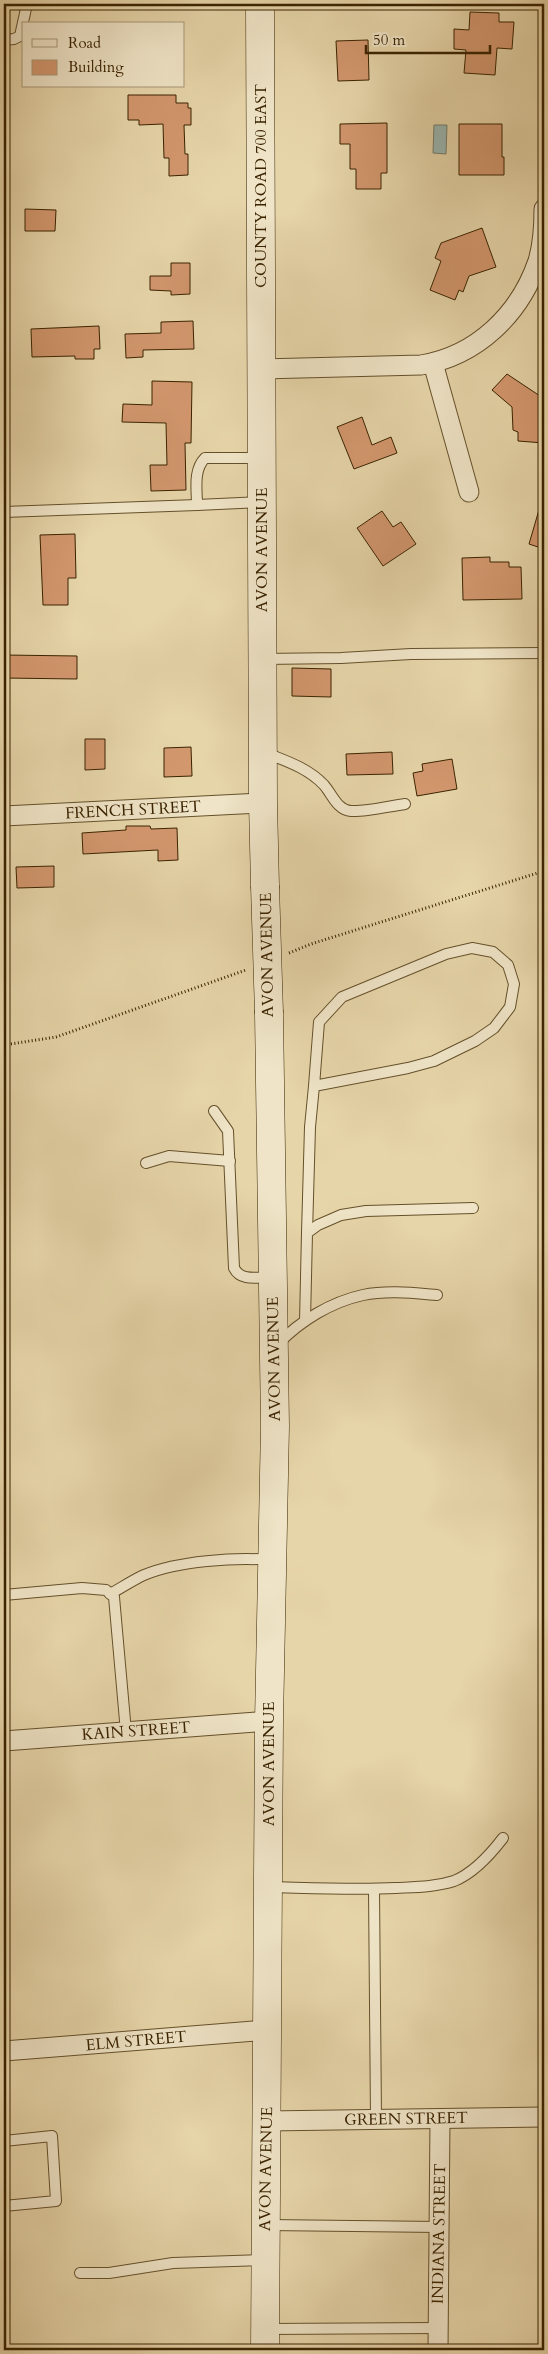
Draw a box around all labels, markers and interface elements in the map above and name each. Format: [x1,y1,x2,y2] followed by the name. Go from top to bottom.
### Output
[22,22,185,88] legend
[366,22,489,54] scale bar
[373,30,405,50] text: 50 m
[68,33,101,53] text: Road
[68,57,124,77] text: Building
[250,84,272,288] street label: COUNTY ROAD 700 EAST
[251,488,273,612] street label: AVON AVENUE
[65,795,202,825] street label: FRENCH STREET
[255,892,279,1017] street label: AVON AVENUE
[262,1296,286,1421] street label: AVON AVENUE
[258,1702,280,1826] street label: AVON AVENUE
[81,1716,191,1746] street label: KAIN STREET
[85,2026,188,2056] street label: ELM STREET
[254,2106,278,2231] street label: AVON AVENUE
[344,2107,468,2131] street label: GREEN STREET
[427,2163,451,2304] street label: INDIANA STREET

